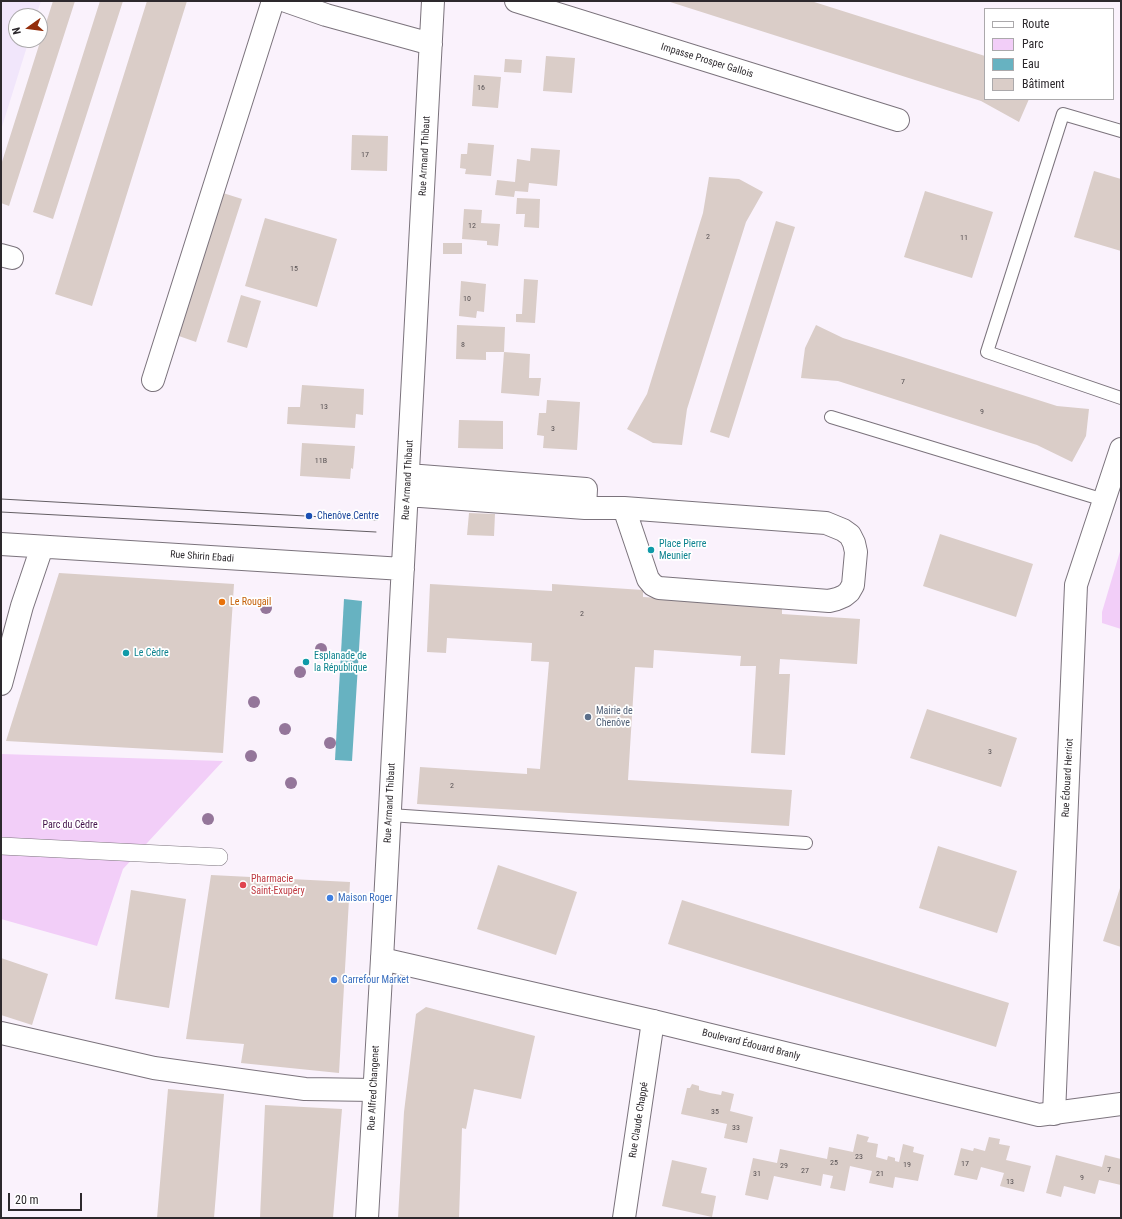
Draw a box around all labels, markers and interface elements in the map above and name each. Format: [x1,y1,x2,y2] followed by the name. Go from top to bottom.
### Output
[8,8,48,48] north arrow
[984,8,1114,100] legend
[1022,17,1049,31] text: Route
[10,26,24,36] text: N
[1022,37,1043,51] text: Parc
[659,41,755,81] street label: Impasse Prosper Gallois
[1022,57,1040,71] text: Eau
[1022,77,1065,91] text: Bâtiment
[477,83,485,93] house number: 16
[417,116,433,196] street label: Rue Armand Thibaut
[361,150,369,160] house number: 17
[468,221,476,231] house number: 12
[706,232,710,242] house number: 2
[960,233,968,243] house number: 11
[290,264,298,274] house number: 15
[463,294,471,304] house number: 10
[461,340,465,350] house number: 8
[901,377,905,387] house number: 7
[320,402,328,412] house number: 13
[980,407,984,417] house number: 9
[551,424,555,434] house number: 3
[400,440,416,520] street label: Rue Armand Thibaut
[315,456,327,466] house number: 11B
[317,510,379,522] place label: Chenôve Centre
[304,511,314,521] marker: Chenôve Centre
[659,538,706,562] place label: Place Pierre Meunier
[646,545,656,555] marker: Place Pierre Meunier
[170,549,234,565] street label: Rue Shirin Ebadi
[230,596,271,608] place label: Le Rougail
[217,597,227,607] marker: Le Rougail
[580,609,584,619] house number: 2
[134,647,169,659] place label: Le Cèdre
[121,648,131,658] marker: Le Cèdre
[314,650,367,674] place label: Esplanade de la République
[301,657,311,667] marker: Esplanade de la République
[596,705,633,728] place label: Mairie de Chenôve
[583,712,593,722] marker: Mairie de Chenôve
[1060,738,1076,818] street label: Rue Édouard Herriot
[988,747,992,757] house number: 3
[382,763,398,843] street label: Rue Armand Thibaut
[450,781,454,791] house number: 2
[42,819,98,831] park label: Parc du Cèdre
[251,873,305,896] place label: Pharmacie Saint-Exupéry
[238,880,248,890] marker: Pharmacie Saint-Exupéry
[338,892,392,904] place label: Maison Roger
[325,893,335,903] marker: Maison Roger
[342,974,409,986] place label: Carrefour Market
[329,975,339,985] marker: Carrefour Market
[701,1027,801,1063] street label: Boulevard Édouard Branly
[366,1045,382,1131] street label: Rue Alfred Changenet
[627,1081,651,1159] street label: Rue Claude Chappé
[711,1107,719,1117] house number: 35
[732,1123,740,1133] house number: 33
[855,1152,863,1162] house number: 23
[830,1158,838,1168] house number: 25
[961,1159,969,1169] house number: 17
[903,1160,911,1170] house number: 19
[780,1161,788,1171] house number: 29
[1107,1165,1111,1175] house number: 7
[801,1166,809,1176] house number: 27
[753,1169,761,1179] house number: 31
[876,1169,884,1179] house number: 21
[1080,1173,1084,1183] house number: 9
[1006,1177,1014,1187] house number: 13
[10,1185,84,1211] scale bar
[15,1193,39,1207] text: 20 m

